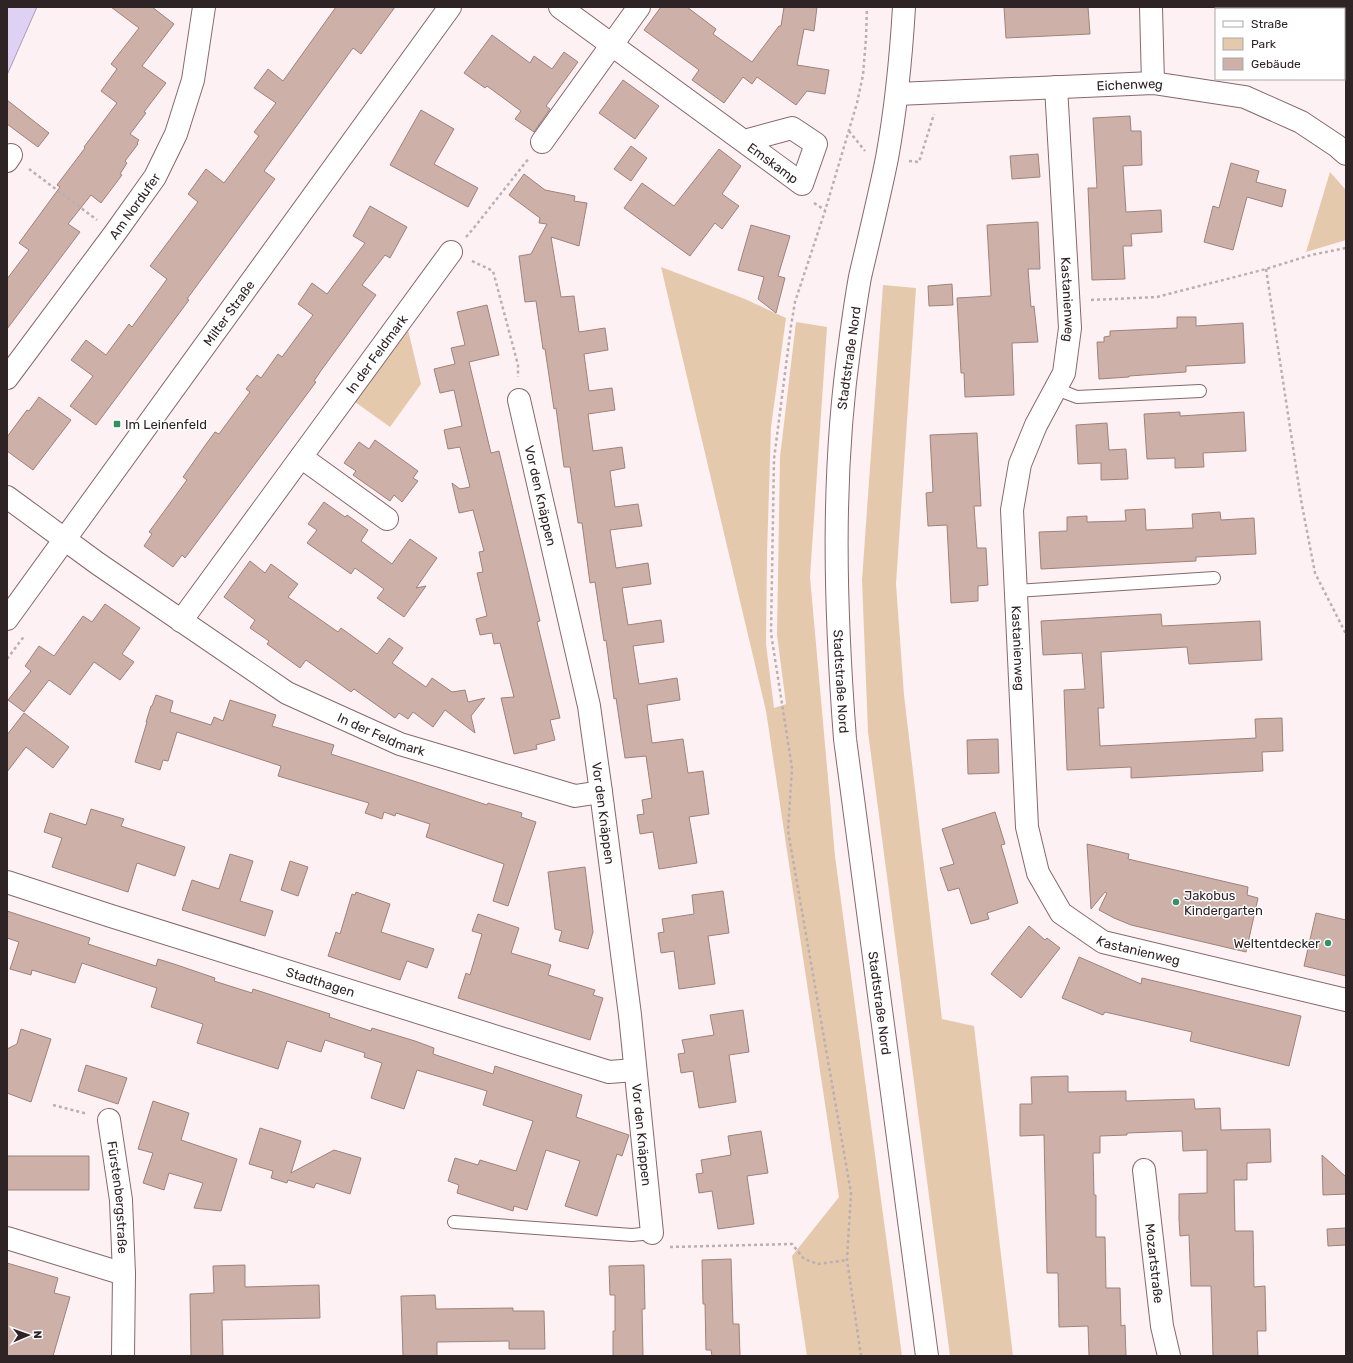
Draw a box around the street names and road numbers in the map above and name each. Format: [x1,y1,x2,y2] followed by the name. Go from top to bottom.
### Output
[1096,75,1164,93] street label: Eichenweg
[745,139,802,187] street label: Emskamp
[106,171,163,242] street label: Am Nordufer
[1058,257,1078,343] street label: Kastanienweg
[200,277,257,348] street label: Milter Straße
[834,305,864,411] street label: Stadtstraße Nord
[343,311,410,396] street label: In der Feldmark
[522,444,560,547] street label: Vor den Knäppen
[1009,605,1028,691] street label: Kastanienweg
[831,629,852,734] street label: Stadtstraße Nord
[335,709,427,759] street label: In der Feldmark
[589,761,618,865] street label: Vor den Knäppen
[1094,932,1182,969] street label: Kastanienweg
[866,950,894,1056] street label: Stadtstraße Nord
[284,964,357,999] street label: Stadthagen
[629,1083,655,1187] street label: Vor den Knäppen
[105,1140,131,1254] street label: Fürstenbergstraße
[1143,1223,1167,1304] street label: Mozartstraße

